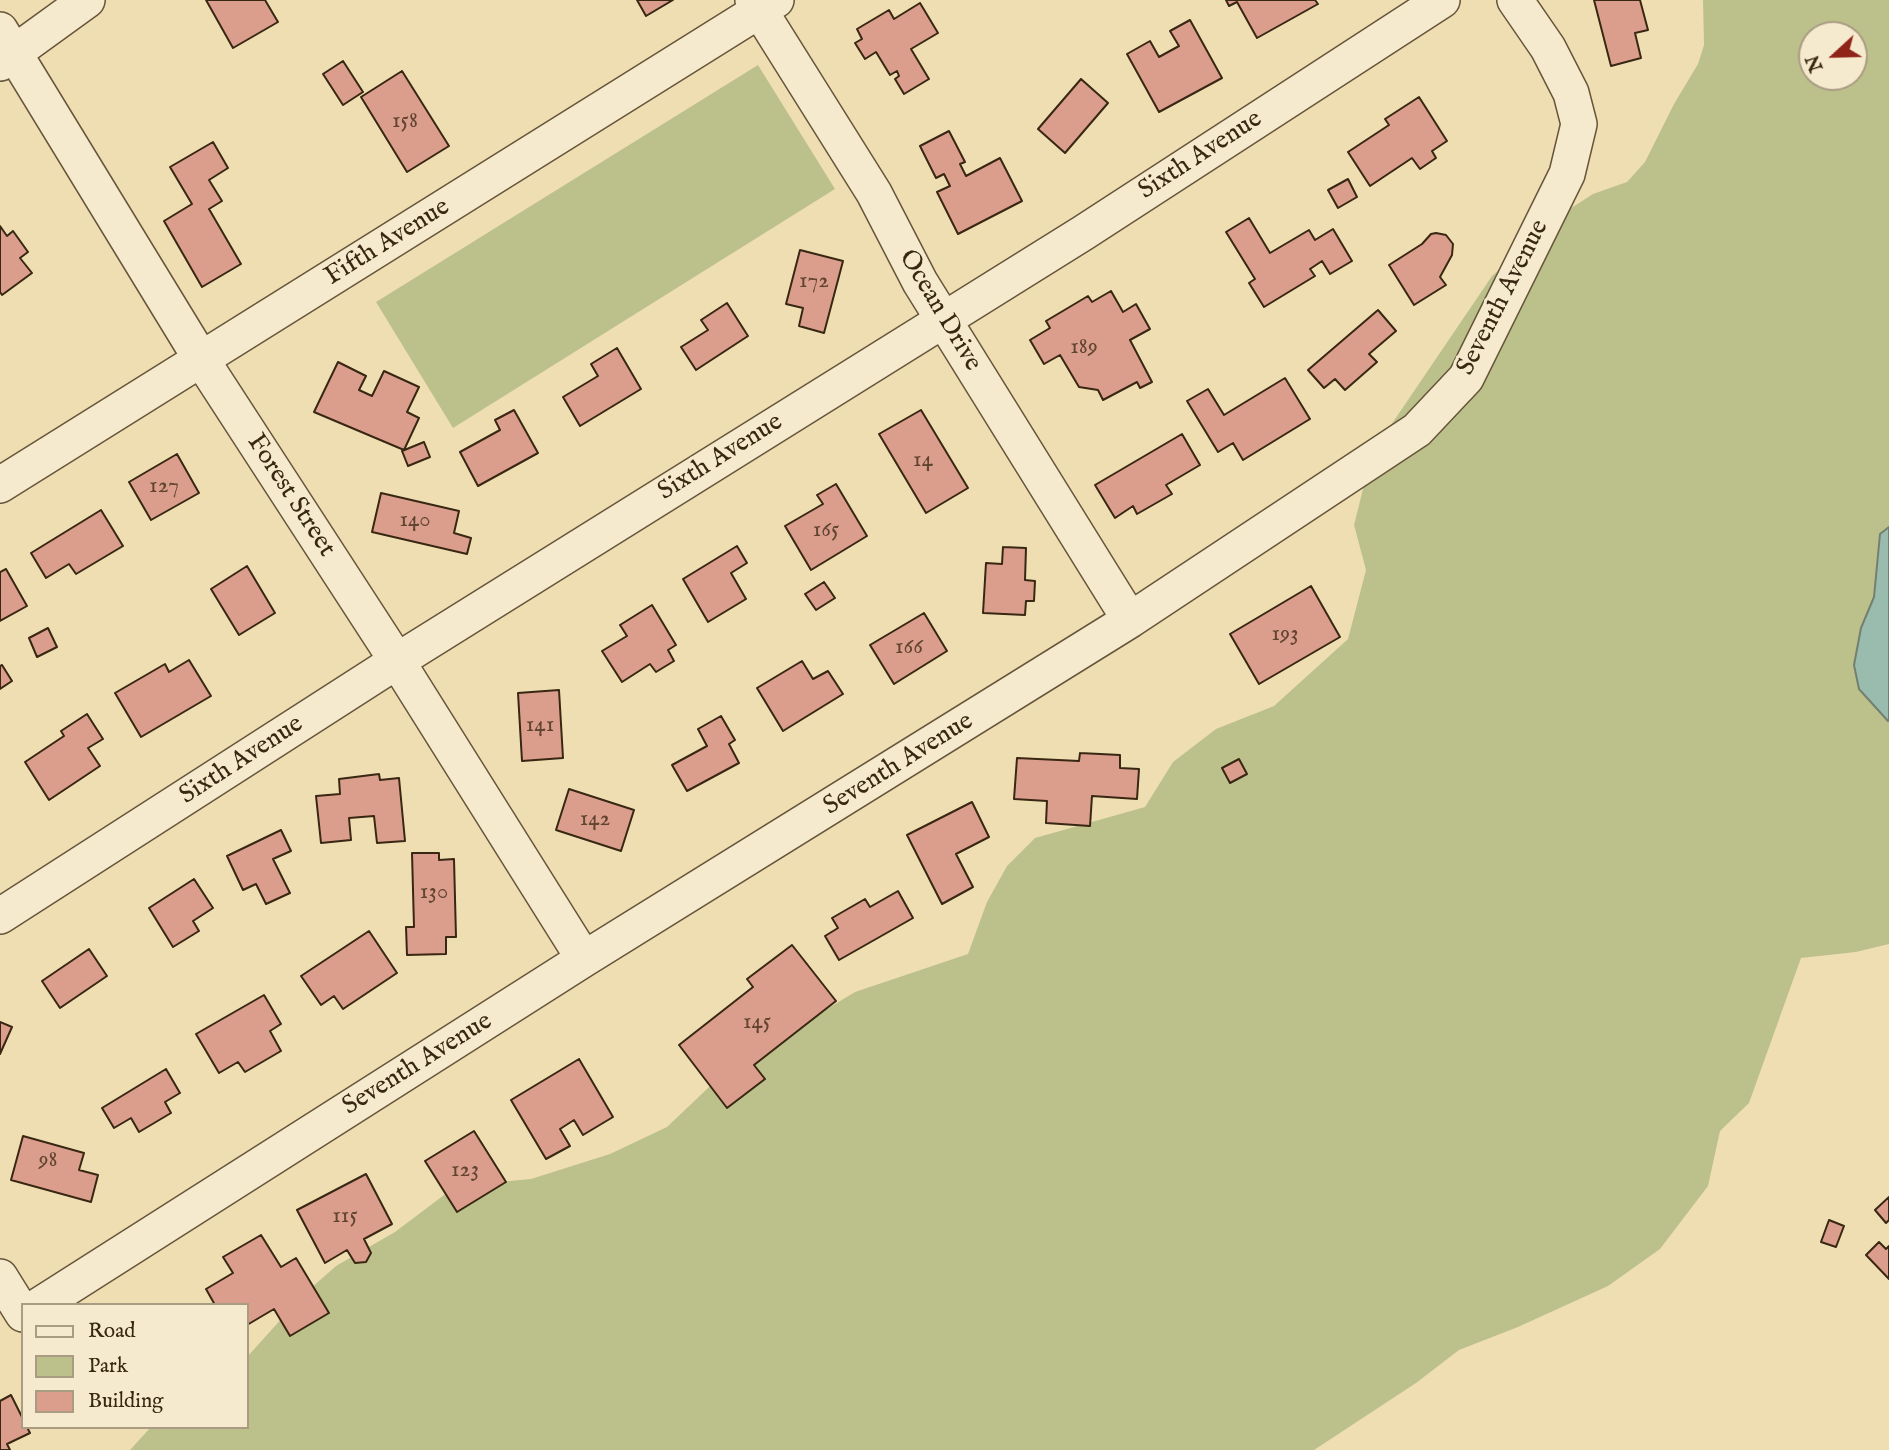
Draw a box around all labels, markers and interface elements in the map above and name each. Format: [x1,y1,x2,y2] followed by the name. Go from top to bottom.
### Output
[1798,21,1868,91] north arrow
[1801,51,1830,75] text: N
[1133,105,1269,207] street label: Sixth Avenue
[392,108,418,136] house number: 158
[320,192,456,294] street label: Fifth Avenue
[1451,215,1557,381] street label: Seventh Avenue
[891,245,987,377] street label: Ocean Drive
[799,268,829,296] house number: 172
[1070,334,1098,362] house number: 189
[653,407,789,509] street label: Sixth Avenue
[239,429,341,563] street label: Forest Street
[913,447,933,475] house number: 14
[149,473,179,501] house number: 127
[399,507,431,535] house number: 140
[813,517,839,545] house number: 165
[1271,621,1299,649] house number: 193
[895,634,923,662] house number: 166
[819,707,979,823] street label: Seventh Avenue
[174,710,310,812] street label: Sixth Avenue
[526,712,554,740] house number: 141
[580,806,610,834] house number: 142
[420,879,448,907] house number: 130
[338,1007,498,1123] street label: Seventh Avenue
[743,1009,771,1037] house number: 145
[38,1147,58,1175] house number: 98
[451,1157,479,1185] house number: 123
[332,1203,358,1231] house number: 115
[21,1303,248,1429] legend
[88,1318,135,1345] text: Road
[88,1353,128,1380] text: Park
[88,1388,163,1415] text: Building

